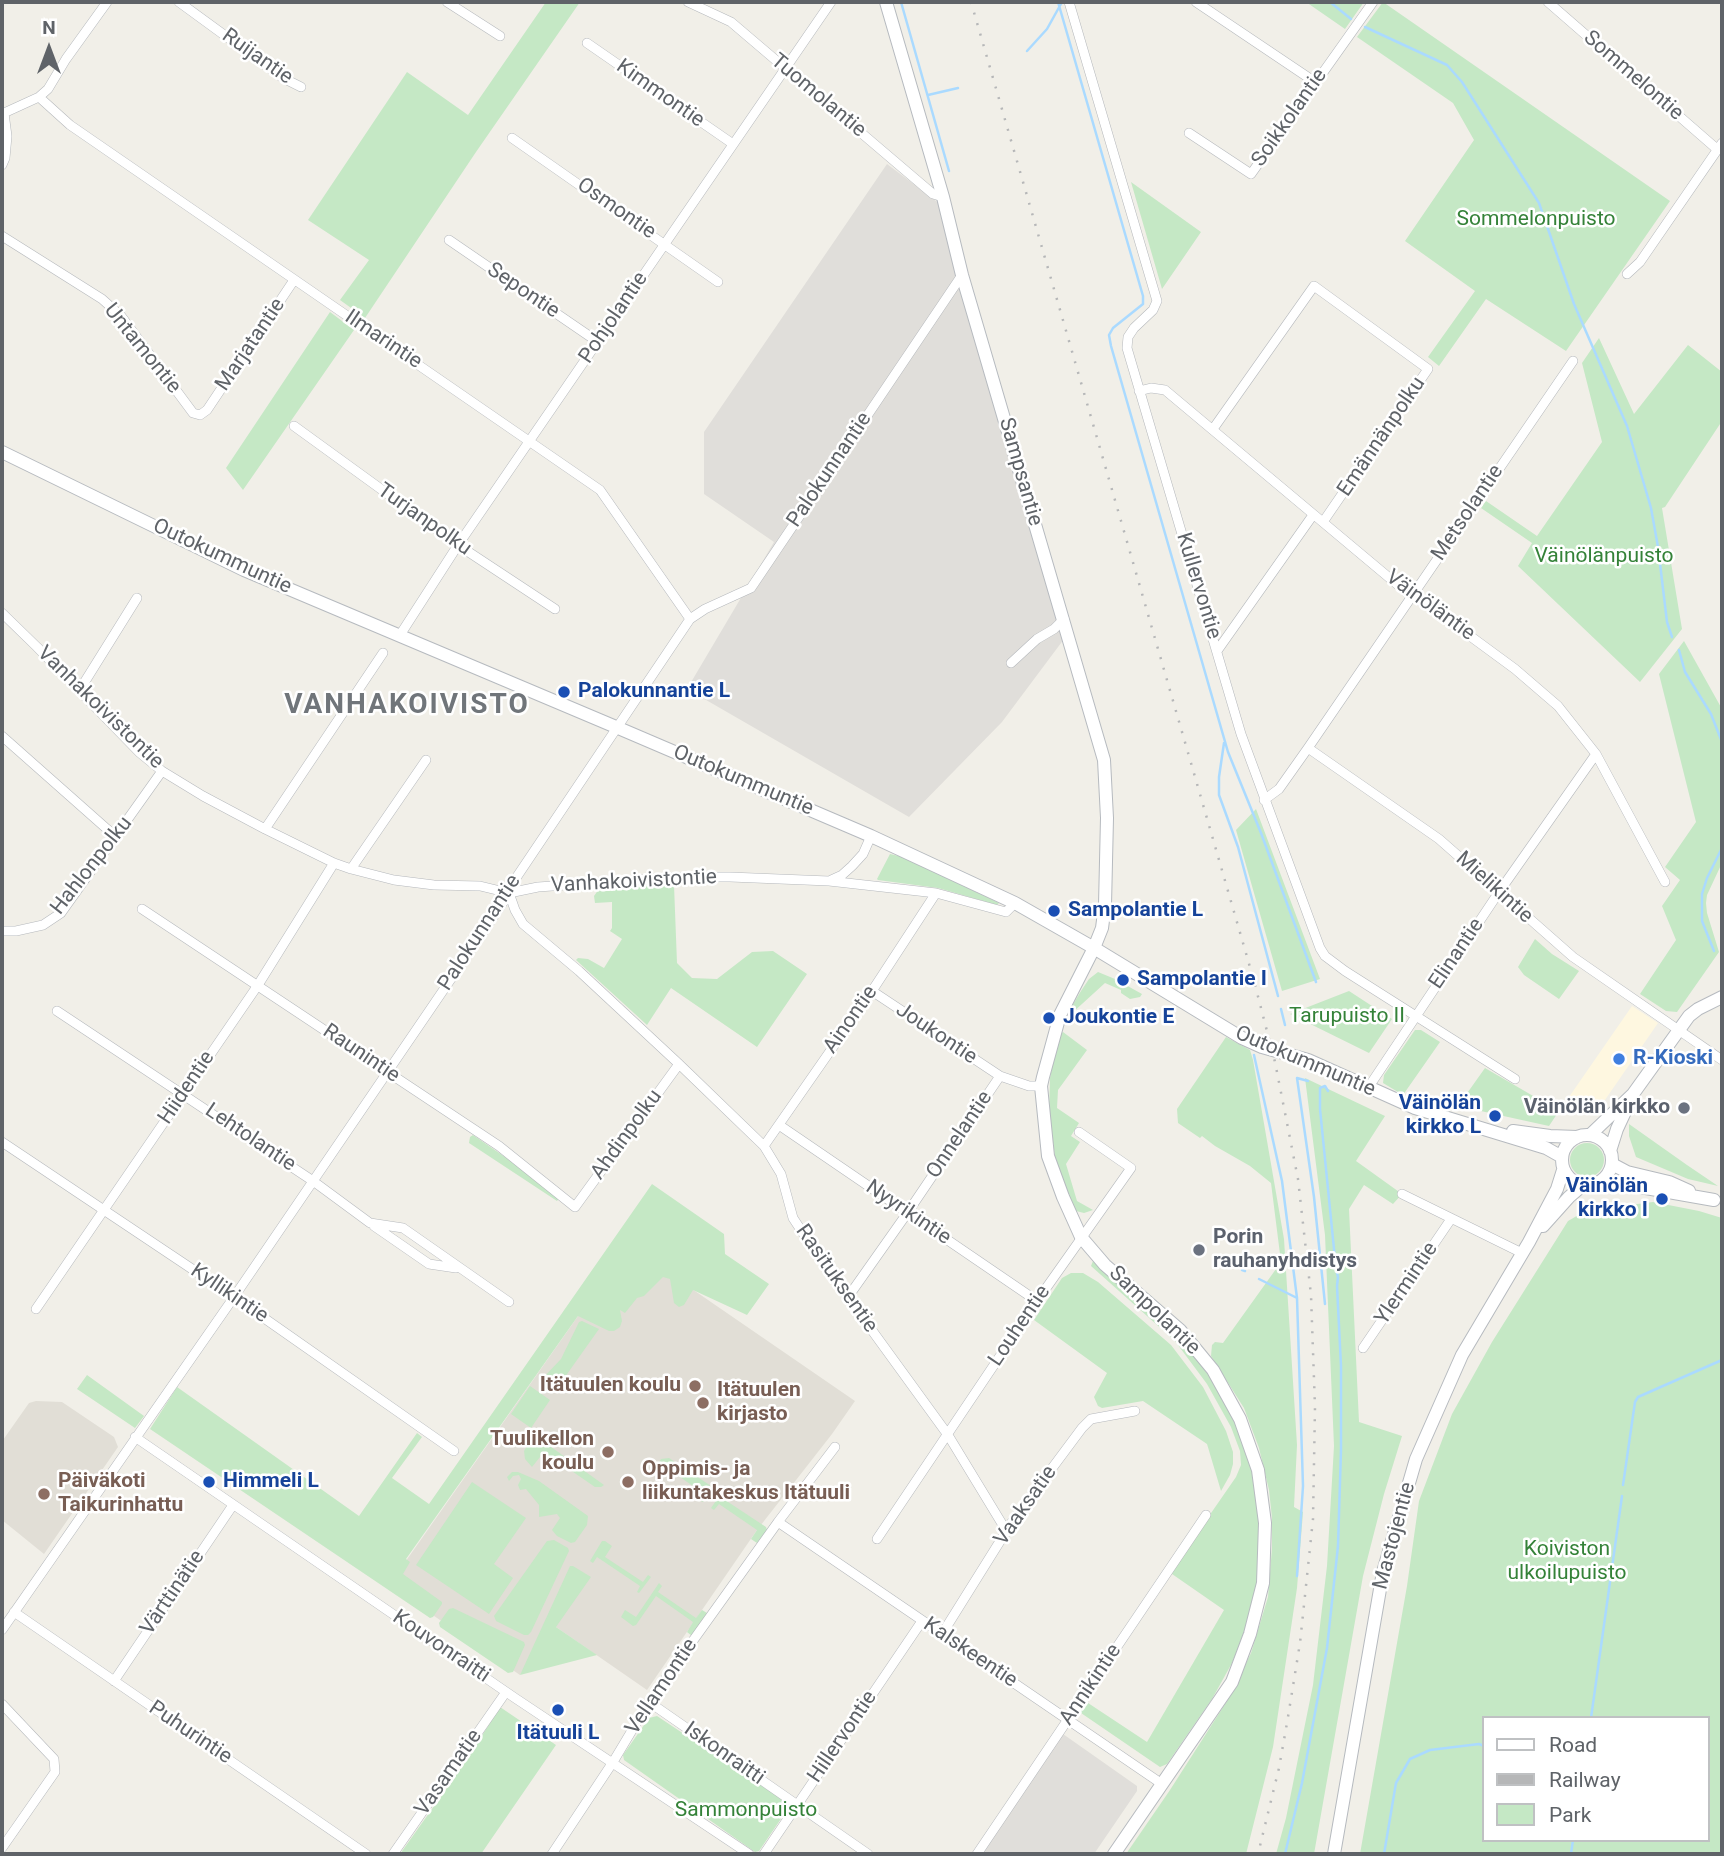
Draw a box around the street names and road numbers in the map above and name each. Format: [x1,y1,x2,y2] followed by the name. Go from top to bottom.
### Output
[217,24,297,90] street label: Ruijantie
[1578,26,1688,126] street label: Sommelontie
[765,49,871,143] street label: Tuomolantie
[611,54,709,134] street label: Kimmontie
[1247,64,1333,172] street label: Soikkolantie
[572,173,660,245] street label: Osmontie
[482,258,564,324] street label: Sepontie
[574,267,654,369] street label: Pohjolantie
[211,294,291,396] street label: Marjatantie
[98,299,186,399] street label: Untamontie
[340,305,426,375] street label: Ilmarintie
[1333,372,1431,502] street label: Emännänpolku
[782,408,878,532] street label: Palokunnantie
[993,415,1047,529] street label: Sampsantie
[1427,460,1509,566] street label: Metsolantie
[372,478,476,562] street label: Turjanpolku
[149,514,295,600] street label: Outokummuntie
[1170,530,1226,642] street label: Kullervontie
[1380,565,1480,647] street label: Väinöläntie
[32,641,168,775] street label: Vanhakoivistontie
[669,740,817,822] street label: Outokummuntie
[46,812,138,920] street label: Hahlonpolku
[1450,847,1538,929] street label: Mielikintie
[550,865,718,899] street label: Vanhakoivistontie
[433,870,527,996] street label: Palokunnantie
[1424,914,1490,994] street label: Elinantie
[819,981,883,1059] street label: Ainontie
[891,998,981,1070] street label: Joukontie
[318,1019,404,1089] street label: Raunintie
[1231,1021,1379,1103] street label: Outokummuntie
[153,1047,221,1129] street label: Hiidentie
[586,1085,668,1185] street label: Ahdinpolku
[922,1086,998,1184] street label: Onnelantie
[200,1099,300,1177] street label: Lehtolantie
[861,1175,955,1251] street label: Nyyrikintie
[790,1220,882,1338] street label: Rasituksentie
[1370,1238,1444,1330] street label: Ylermintie
[185,1259,273,1329] street label: Kyllikintie
[1103,1261,1205,1361] street label: Sampolantie
[984,1281,1056,1371] street label: Louhentie
[989,1461,1063,1551] street label: Vaaksatie
[1369,1480,1421,1592] street label: Mastojentie
[135,1546,211,1640] street label: Värttinätie
[387,1605,495,1689] street label: Kouvonraitti
[918,1612,1022,1694] street label: Kalskeentie
[621,1634,703,1740] street label: Vellamontie
[1055,1640,1127,1730] street label: Annikintie
[803,1686,883,1788] street label: Hillervontie
[144,1696,236,1770] street label: Puhurintie
[679,1717,769,1791] street label: Iskonraitti
[410,1725,488,1821] street label: Vasamatie

